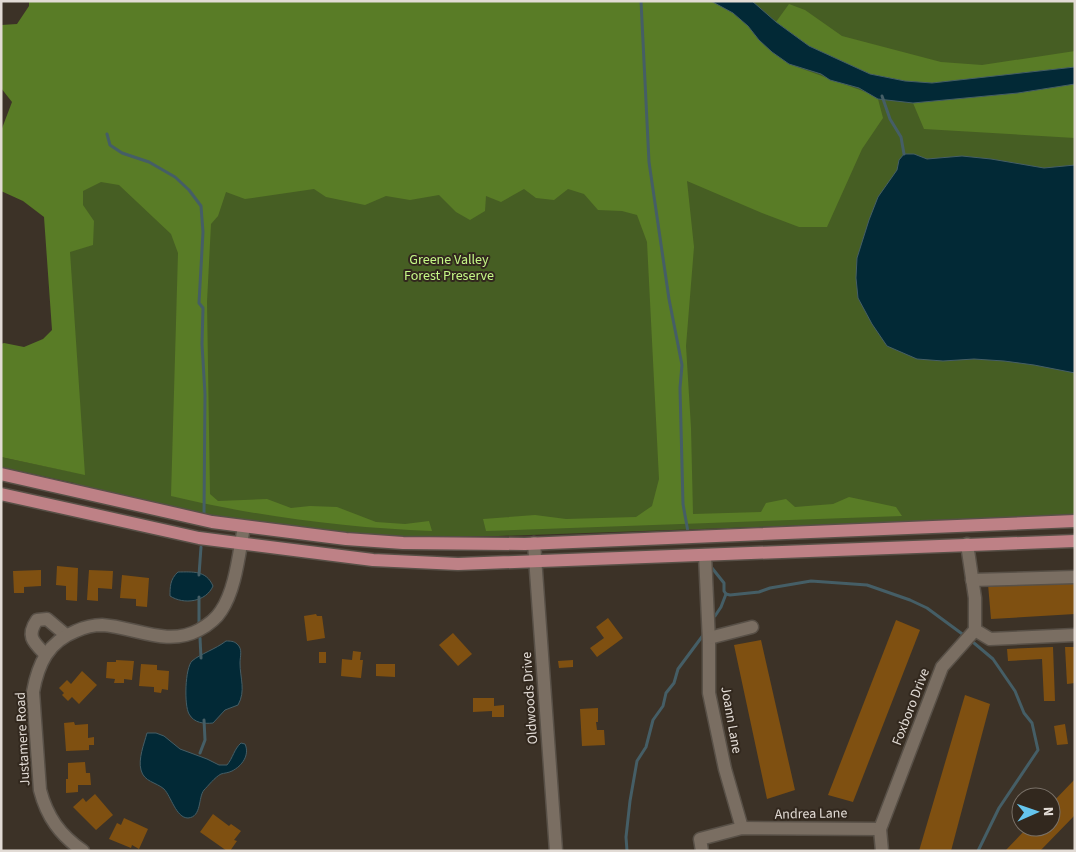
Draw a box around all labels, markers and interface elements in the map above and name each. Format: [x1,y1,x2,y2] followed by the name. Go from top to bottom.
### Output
[404,250,494,286] park label: Greene Valley Forest Preserve
[517,651,543,745] street label: Oldwoods Drive
[887,666,935,748] street label: Foxboro Drive
[715,685,747,755] street label: Joann Lane
[11,691,35,787] street label: Justamere Road
[1011,787,1061,837] north arrow
[774,803,848,825] street label: Andrea Lane
[1038,807,1058,817] text: N

